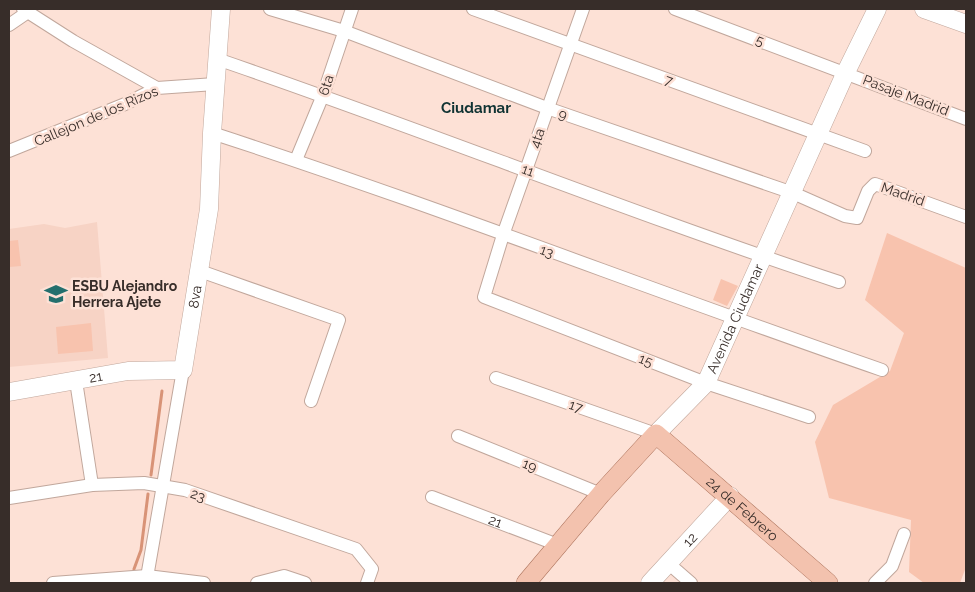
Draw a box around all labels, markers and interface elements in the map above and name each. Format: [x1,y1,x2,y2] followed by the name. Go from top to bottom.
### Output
[754,31,767,49] street label: 5
[663,71,676,89] street label: 7
[861,71,951,119] street label: Pasaje Madrid
[315,73,337,97] street label: 6ta
[32,83,161,149] street label: Callejon de los Rizos
[441,99,511,117] district label: Ciudamar
[557,105,569,123] street label: 9
[526,126,548,150] street label: 4ta
[520,160,536,180] street label: 11
[879,179,927,209] street label: Madrid
[538,241,556,261] street label: 13
[703,261,767,376] street label: Avenida Ciudamar
[72,278,178,310] place label: ESBU Alejandro Herrera Ajete
[43,281,69,307] school or university icon: ESBU Alejandro Herrera Ajete
[185,284,205,310] street label: 8va
[637,350,656,370] street label: 15
[88,368,104,386] street label: 21
[567,396,585,416] street label: 17
[520,455,540,475] street label: 19
[703,473,781,544] street label: 24 de Febrero
[188,485,208,505] street label: 23
[486,511,505,531] street label: 21
[680,529,700,550] street label: 12

